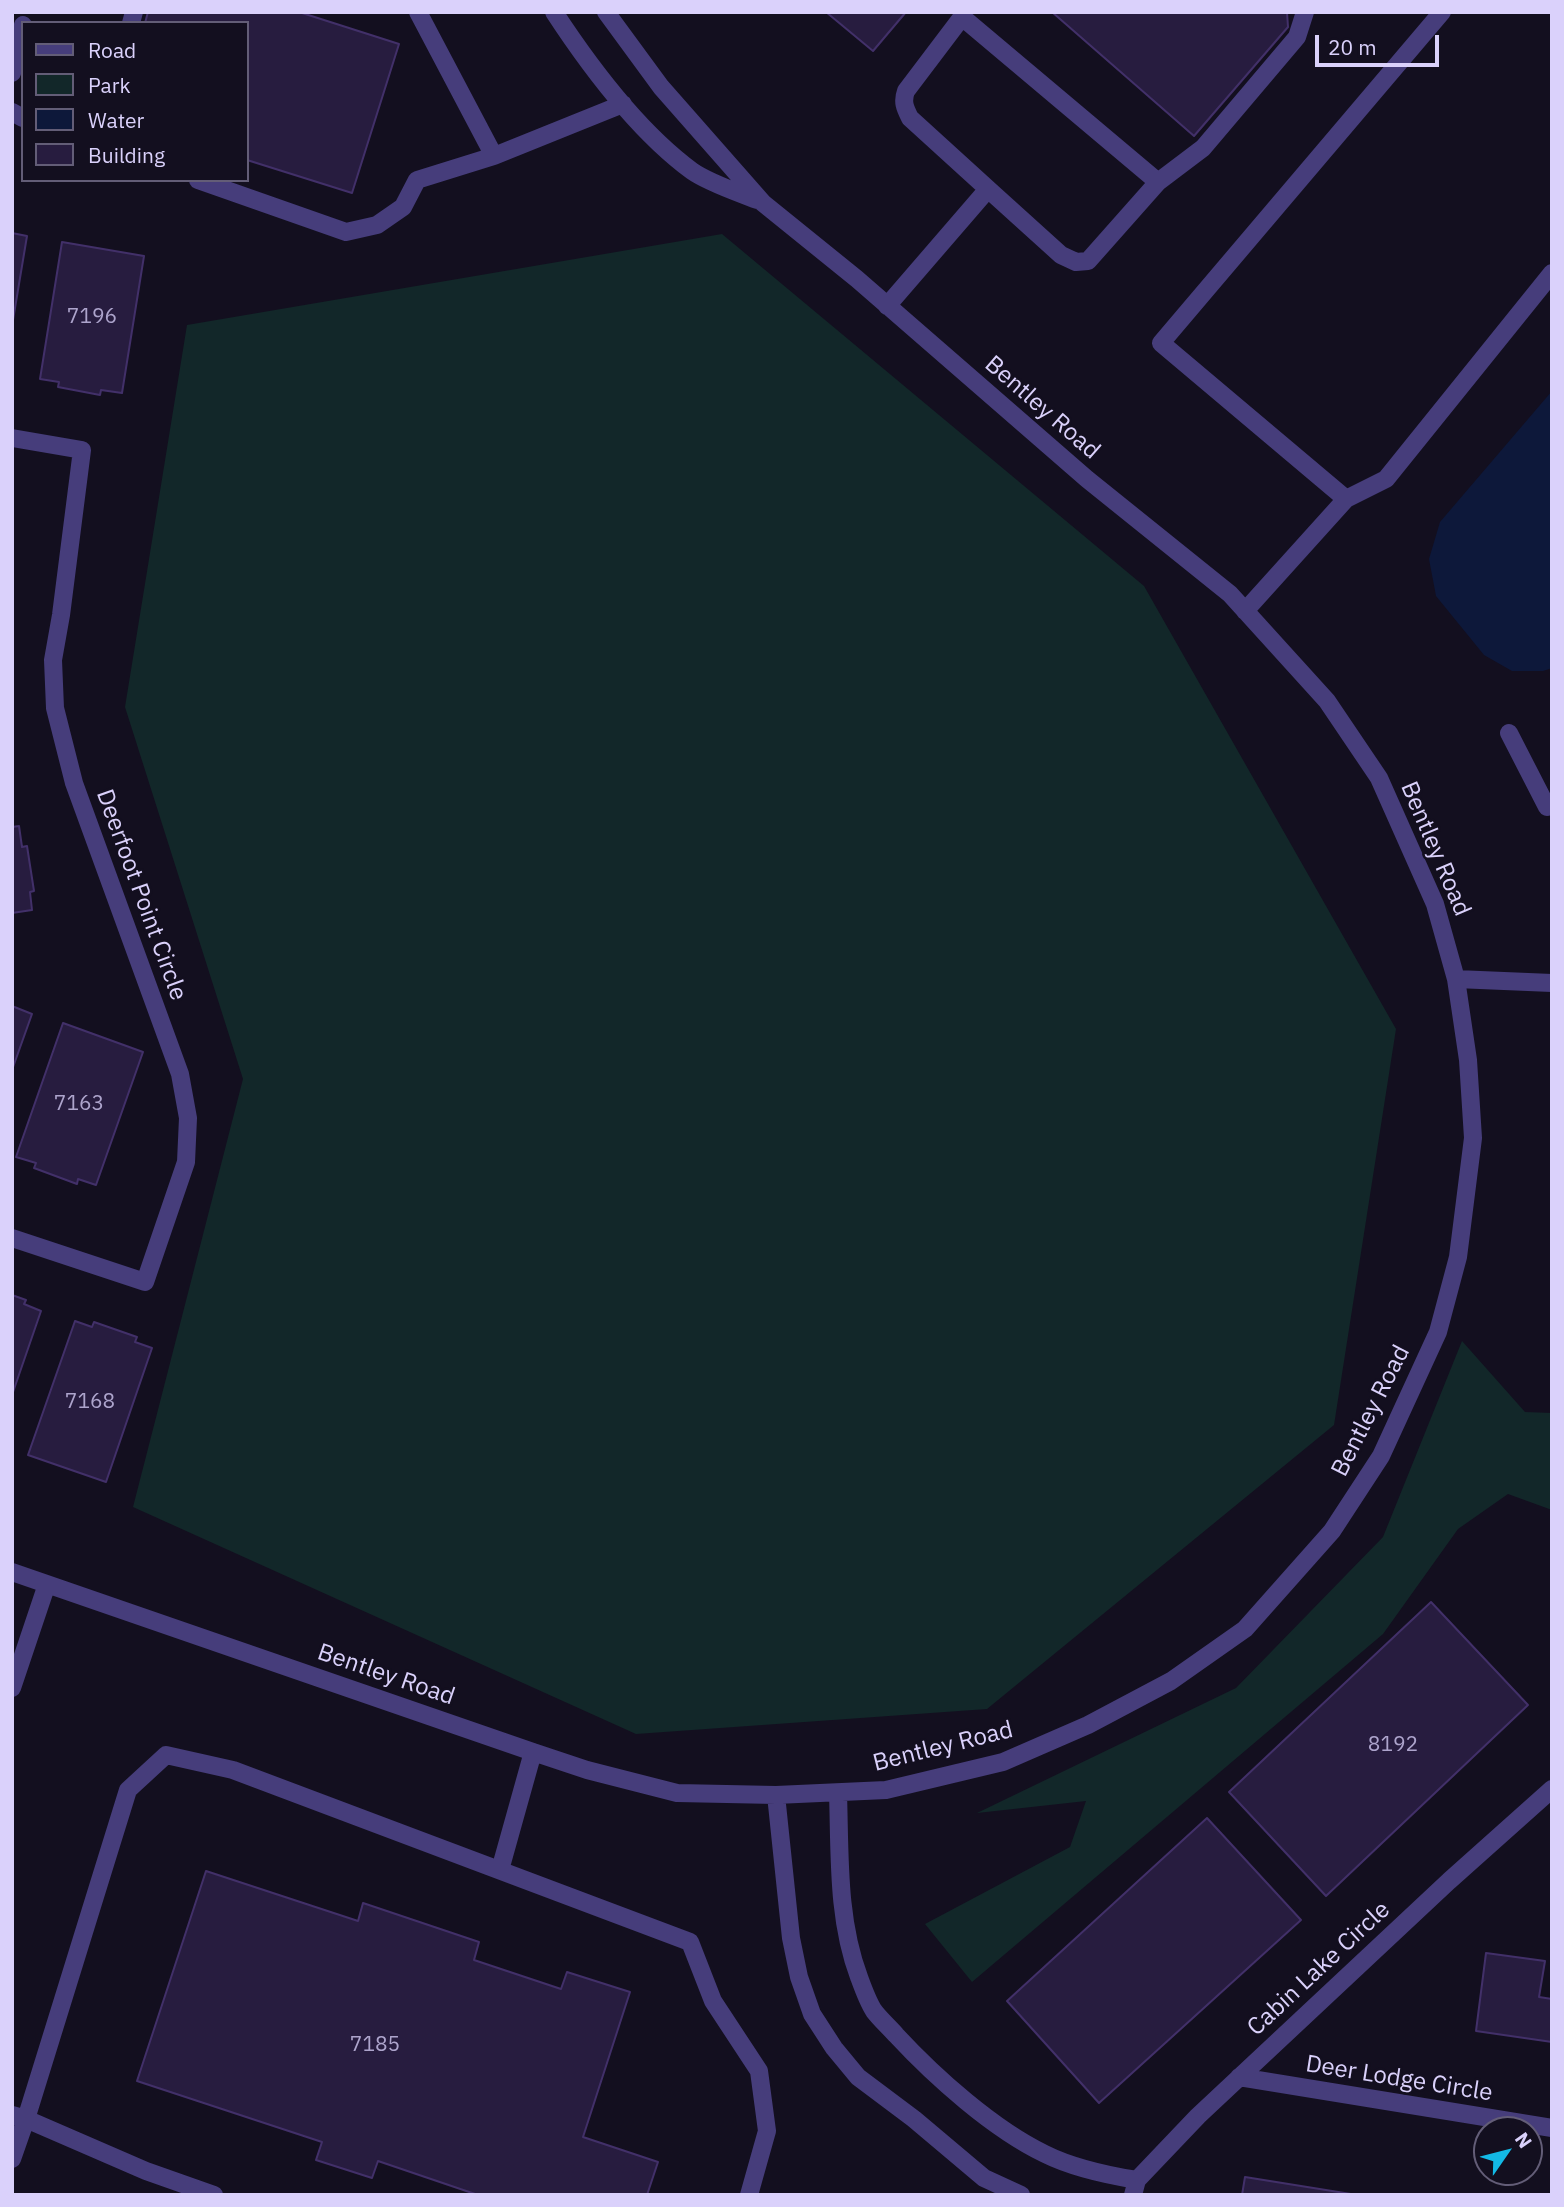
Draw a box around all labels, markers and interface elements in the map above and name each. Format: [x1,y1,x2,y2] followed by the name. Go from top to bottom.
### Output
[21,21,248,182] legend
[1319,21,1443,65] scale bar
[1328,33,1377,61] text: 20 m
[88,36,136,64] text: Road
[88,71,131,99] text: Park
[88,106,144,134] text: Water
[88,141,165,169] text: Building
[67,304,117,330] house number: 7196
[978,350,1106,466] street label: Bentley Road
[1394,777,1476,921] street label: Bentley Road
[89,785,193,1005] street label: Deerfoot Point Circle
[54,1091,104,1117] house number: 7163
[1326,1341,1416,1481] street label: Bentley Road
[65,1389,115,1415] house number: 7168
[314,1638,458,1712] street label: Bentley Road
[870,1716,1016,1778] street label: Bentley Road
[1368,1732,1418,1758] house number: 8192
[1242,1896,1396,2042] street label: Cabin Lake Circle
[350,2032,400,2058] house number: 7185
[1304,2050,1494,2108] street label: Deer Lodge Circle
[1473,2116,1543,2186] north arrow
[1510,2128,1537,2153] text: N

